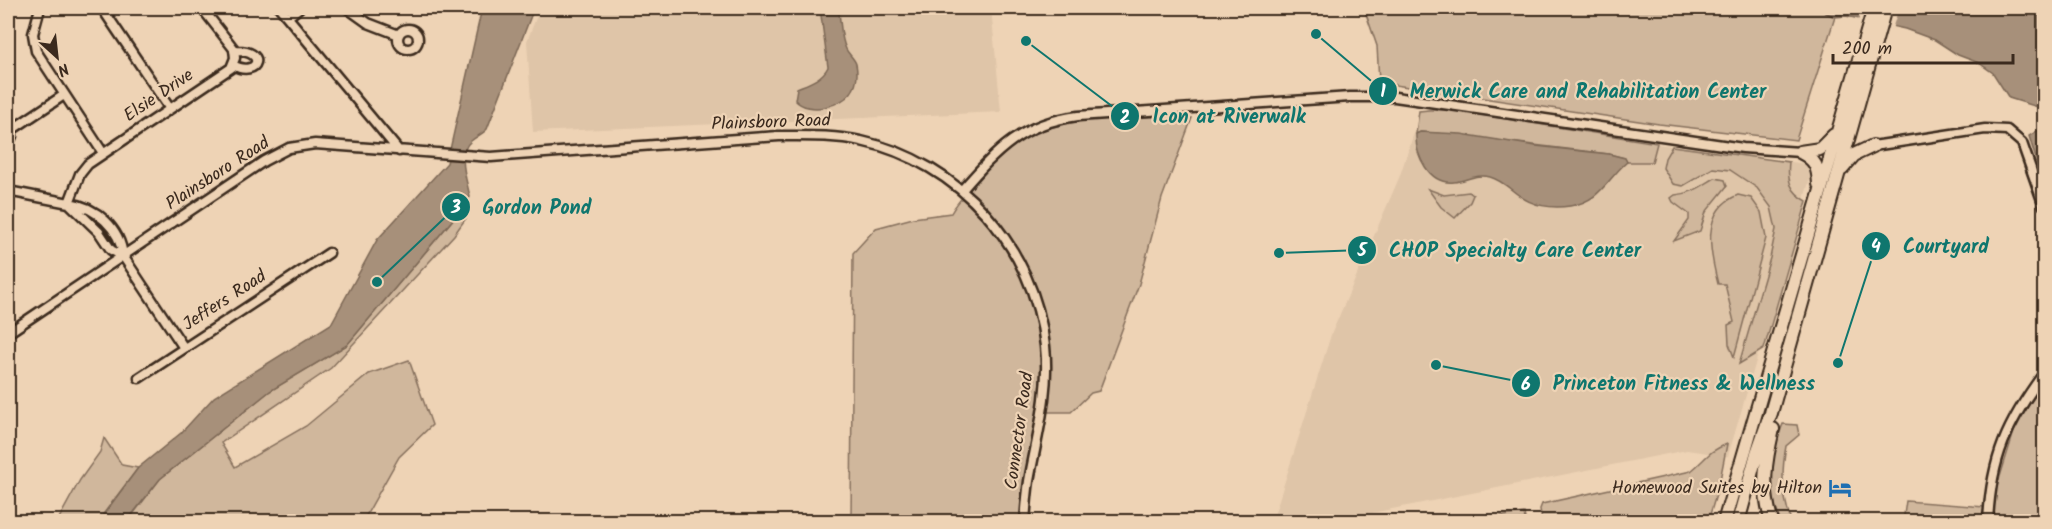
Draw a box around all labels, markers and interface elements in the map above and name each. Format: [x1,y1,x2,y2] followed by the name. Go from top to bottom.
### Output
[27,27,87,87] north arrow
[1833,27,2013,65] scale bar
[1842,35,1892,64] text: 200 m
[53,56,73,82] text: N
[118,62,200,130] street label: Elsie Drive
[1368,72,1779,110] callout: Merwick Care and Rehabilitation Center
[1410,77,1767,109] text: Merwick Care and Rehabilitation Center
[1380,78,1386,107] text: 1
[1110,97,1317,135] callout: Icon at Riverwalk
[1152,102,1307,134] text: Icon at Riverwalk
[1120,104,1130,133] text: 2
[711,106,832,140] street label: Plainsboro Road
[160,129,277,219] street label: Plainsboro Road
[441,188,604,226] callout: Gordon Pond
[483,193,593,225] text: Gordon Pond
[450,194,461,223] text: 3
[1861,227,2001,265] callout: Courtyard
[1347,231,1653,269] callout: CHOP Specialty Care Center
[1903,232,1990,264] text: Courtyard
[1871,233,1881,262] text: 4
[1389,236,1642,268] text: CHOP Specialty Care Center
[1356,237,1368,266] text: 5
[177,262,274,339] street label: Jeffers Road
[1511,364,1828,402] callout: Princeton Fitness & Wellness
[997,369,1043,492] street label: Connector Road
[1553,369,1816,401] text: Princeton Fitness & Wellness
[1521,371,1531,400] text: 6
[1612,474,1822,503] place label: Homewood Suites by Hilton
[1827,475,1853,501] hotel icon: Homewood Suites by Hilton

